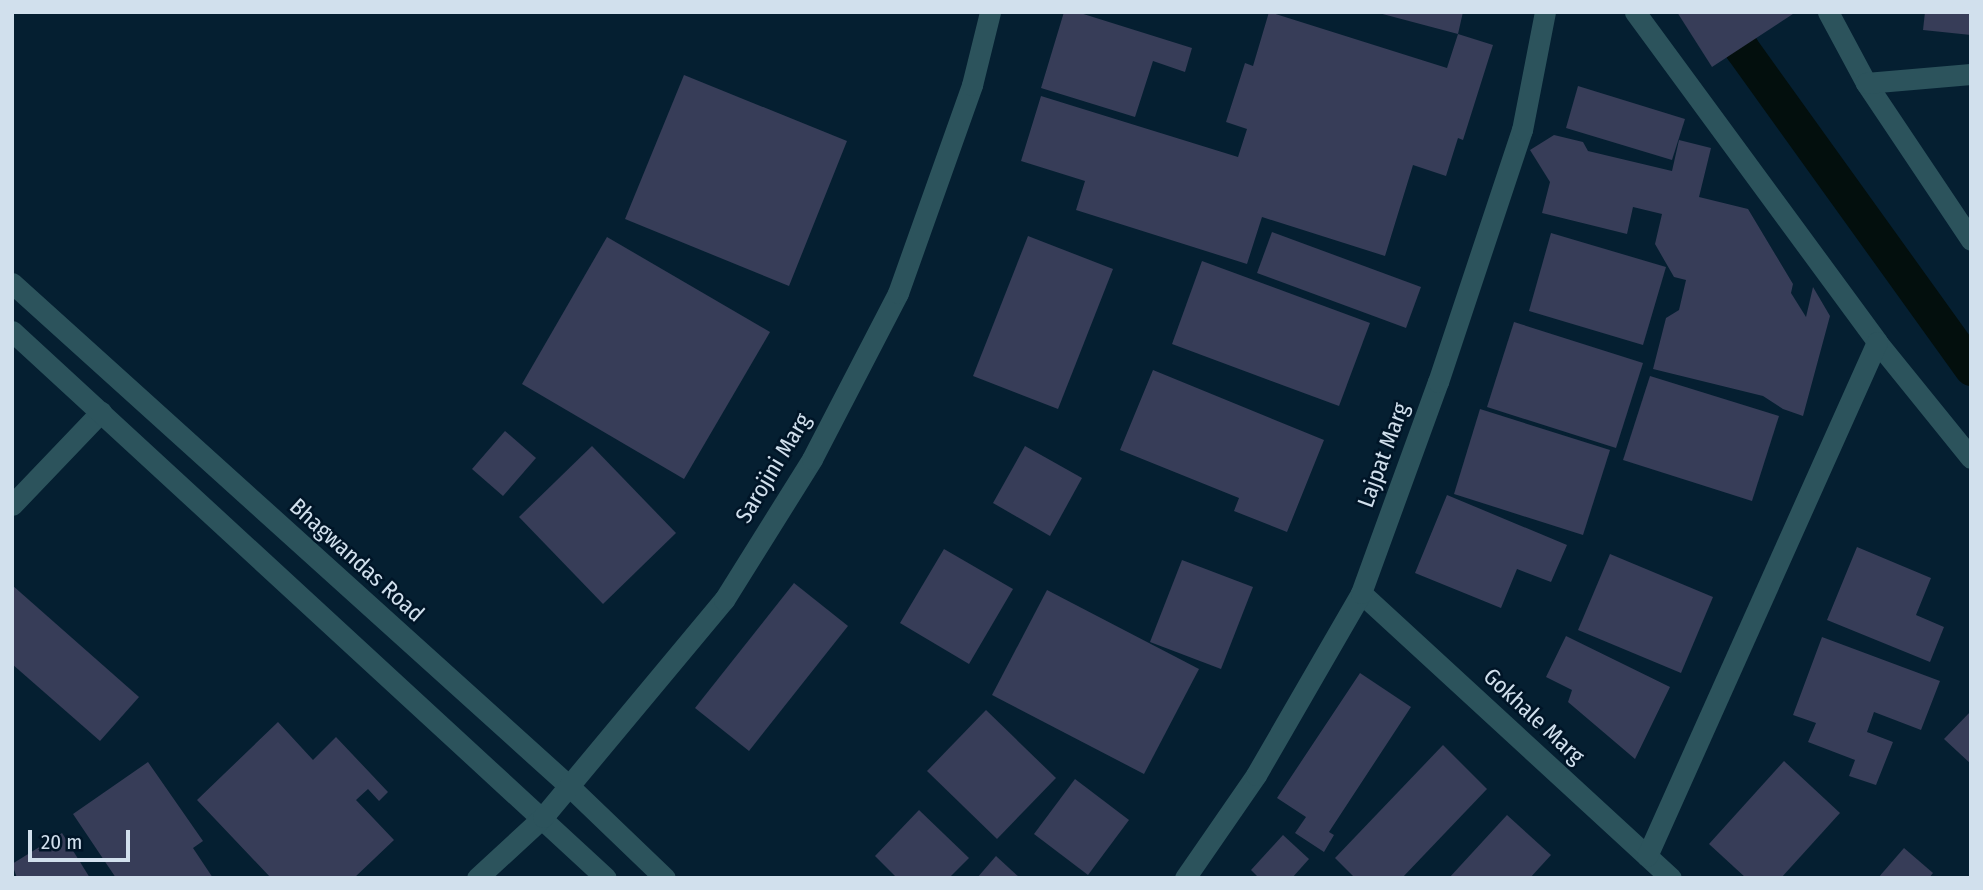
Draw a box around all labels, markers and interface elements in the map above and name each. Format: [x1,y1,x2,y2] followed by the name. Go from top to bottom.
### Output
[1351,399,1415,511] street label: Lajpat Marg
[729,408,817,528] street label: Sarojini Marg
[284,493,430,627] street label: Bhagwandas Road
[1478,662,1590,770] street label: Gokhale Marg
[32,816,133,860] scale bar
[41,829,82,855] text: 20 m

